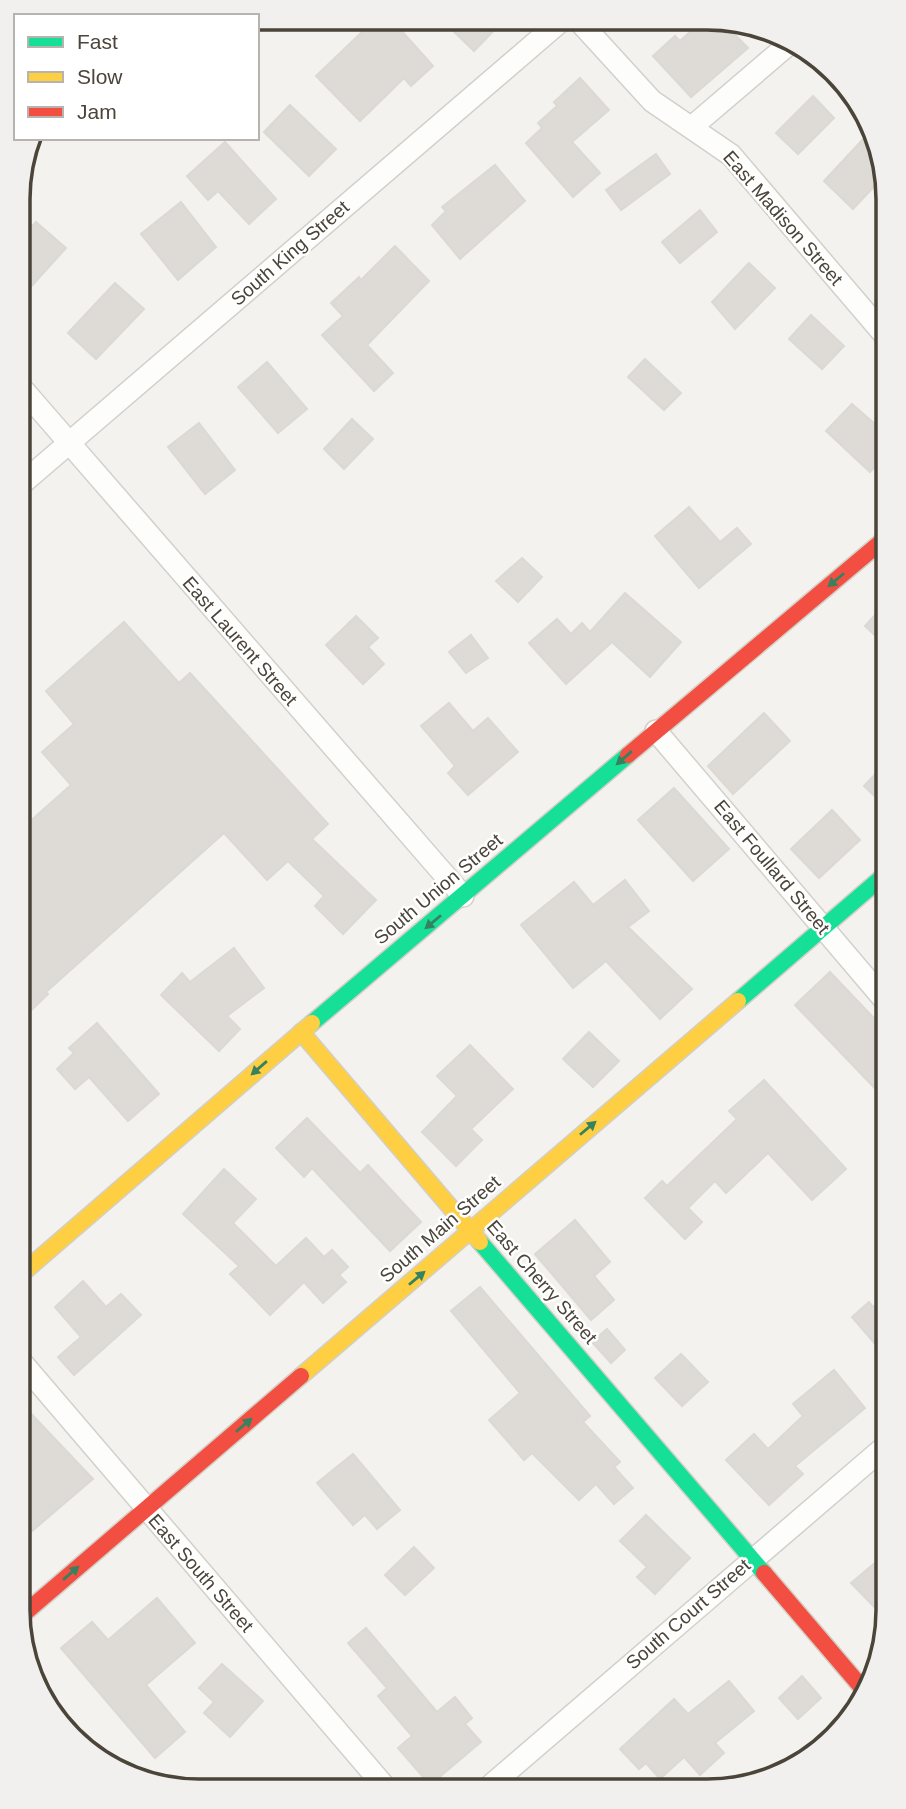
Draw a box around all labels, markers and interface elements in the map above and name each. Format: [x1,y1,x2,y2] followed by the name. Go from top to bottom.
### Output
[14,14,259,140] legend
[77,30,118,53] text: Fast
[77,65,123,88] text: Slow
[77,100,117,123] text: Jam
[719,147,848,290] street label: East Madison Street
[227,196,354,310] street label: South King Street
[178,572,302,710] street label: East Laurent Street
[827,572,845,588] one-way arrow
[616,750,633,765] one-way arrow
[710,796,834,939] street label: East Foullard Street
[370,829,507,949] street label: South Union Street
[424,914,442,929] one-way arrow
[250,1060,268,1076] one-way arrow
[579,1120,597,1136] one-way arrow
[376,1171,505,1287] street label: South Main Street
[483,1216,602,1348] street label: East Cherry Street
[408,1271,425,1286] one-way arrow
[235,1418,252,1433] one-way arrow
[144,1510,258,1637] street label: East South Street
[622,1554,755,1674] street label: South Court Street
[62,1566,79,1581] one-way arrow

